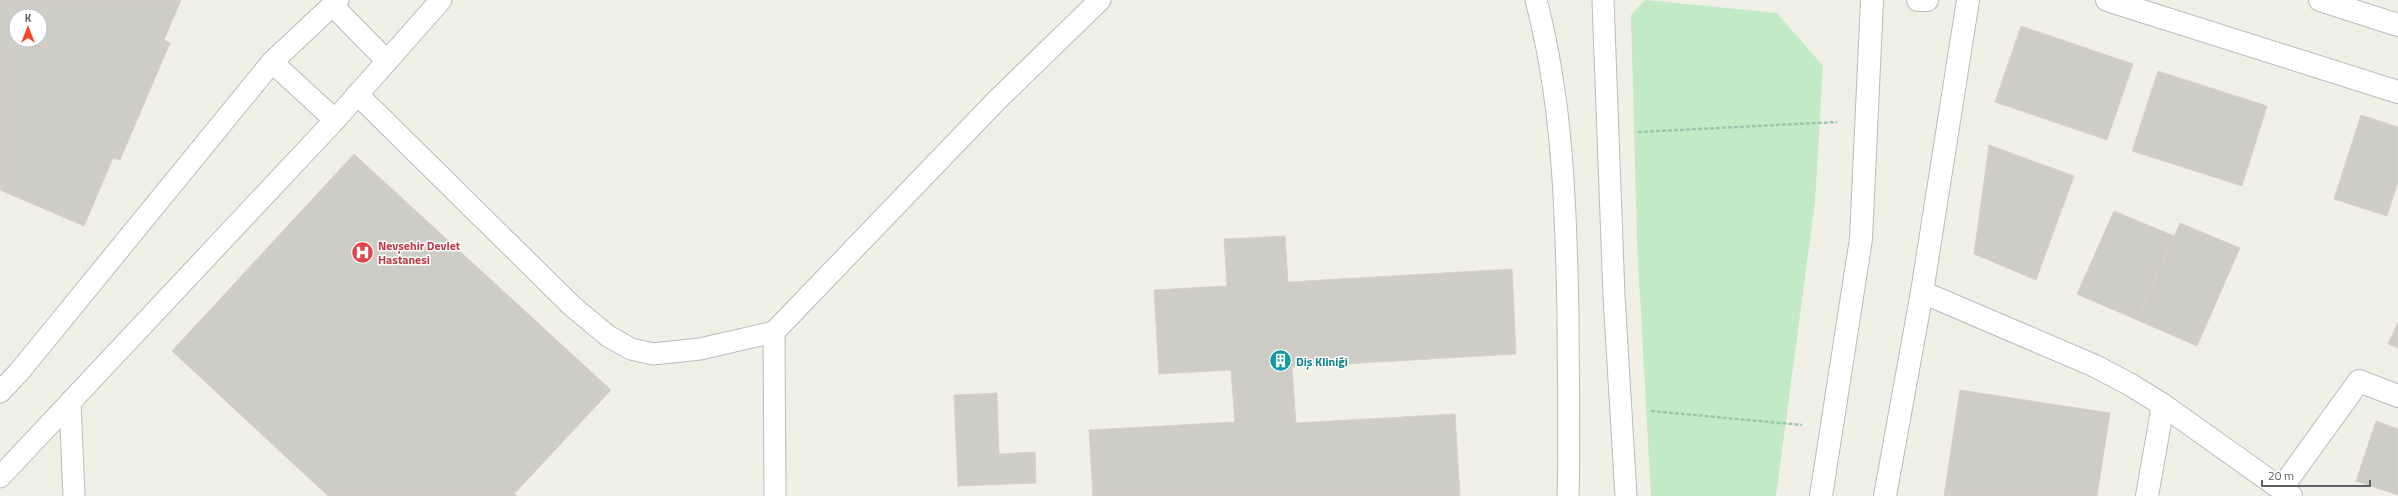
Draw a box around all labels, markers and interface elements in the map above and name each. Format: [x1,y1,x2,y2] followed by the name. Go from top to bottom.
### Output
[8,8,48,48] north arrow
[25,10,32,26] text: K
[378,236,461,269] place label: Nevşehir Devlet Hastanesi
[349,239,375,265] hospital icon: Nevşehir Devlet Hastanesi
[1268,348,1294,374] building icon: Diş Kliniği
[1296,352,1348,371] place label: Diş Kliniği
[2262,462,2370,488] scale bar
[2268,466,2294,485] text: 20 m

